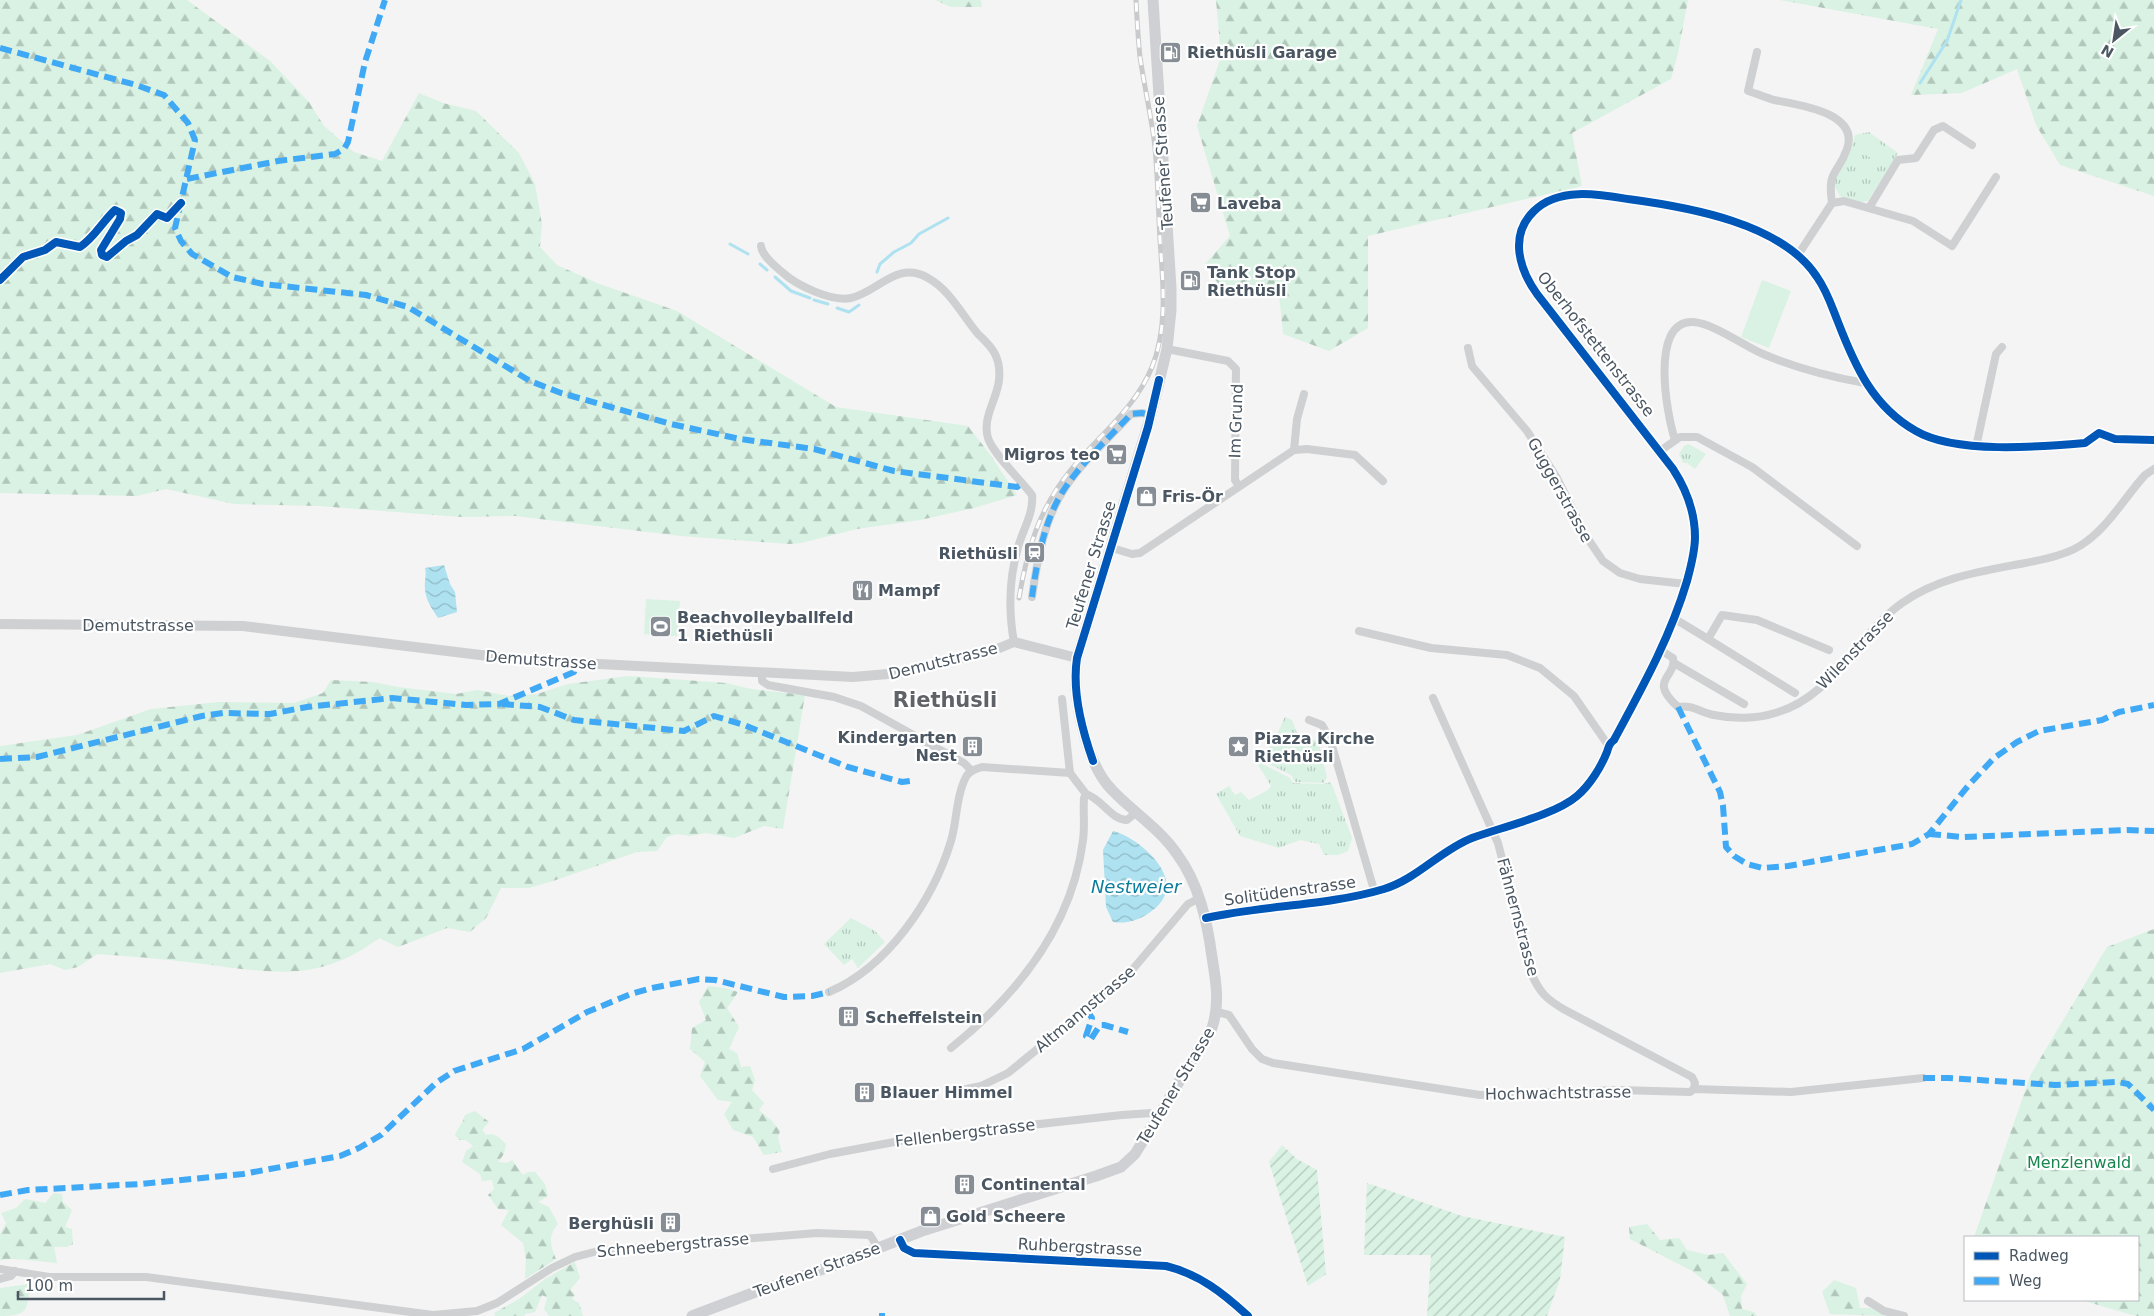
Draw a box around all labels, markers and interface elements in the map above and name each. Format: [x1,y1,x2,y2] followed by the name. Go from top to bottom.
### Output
[2089,15,2139,65] north arrow
[1159,40,1183,64] fuel station icon: Riethüsli Garage
[2098,41,2117,61] text: N
[1187,43,1337,62] place label: Riethüsli Garage
[1149,96,1177,231] street label: Teufener Strasse
[1189,191,1213,215] supermarket icon: Laveba
[1217,194,1282,213] place label: Laveba
[1207,263,1296,300] place label: Tank Stop Riethüsli
[1533,268,1659,420] street label: Oberhofstettenstrasse
[1179,269,1203,293] fuel station icon: Tank Stop Riethüsli
[1225,383,1247,459] street label: Im Grund
[1523,434,1597,546] street label: Guggerstrasse
[1104,442,1128,466] supermarket icon: Migros teo
[1004,445,1100,464] place label: Migros teo
[1134,484,1158,508] shop icon: Fris-Ör
[1162,487,1223,506] place label: Fris-Ör
[1062,498,1120,633] street label: Teufener Strasse
[1022,541,1046,565] station icon: Riethüsli
[938,544,1018,563] place label: Riethüsli
[850,578,874,602] restaurant icon: Mampf
[878,581,941,600] place label: Mampf
[1813,607,1897,693] street label: Wilenstrasse
[677,608,853,645] place label: Beachvolleyballfeld 1 Riethüsli
[649,614,673,638] sports icon: Beachvolleyballfeld 1 Riethüsli
[82,616,194,635] street label: Demutstrasse
[887,638,999,684] street label: Demutstrasse
[485,647,597,673] street label: Demutstrasse
[893,688,997,712] district label: Riethüsli
[838,728,957,765] place label: Kindergarten Nest
[1254,729,1375,766] place label: Piazza Kirche Riethüsli
[961,734,985,758] building icon: Kindergarten Nest
[1226,735,1250,759] place icon: Piazza Kirche Riethüsli
[1493,856,1543,978] street label: Fähnernstrasse
[1223,872,1357,910] street label: Solitüdenstrasse
[1091,876,1183,897] water label: Nestweier
[1031,962,1139,1056] street label: Altmannstrasse
[837,1005,861,1029] building icon: Scheffelstein
[865,1008,982,1027] place label: Scheffelstein
[1133,1024,1219,1149] street label: Teufener Strasse
[852,1080,876,1104] building icon: Blauer Himmel
[1485,1082,1631,1104] street label: Hochwachtstrasse
[880,1083,1013,1102] place label: Blauer Himmel
[894,1115,1036,1151] street label: Fellenbergstrasse
[2027,1153,2131,1172] park label: Menzlenwald
[953,1172,977,1196] building icon: Continental
[981,1175,1086,1194] place label: Continental
[918,1204,942,1228] shop icon: Gold Scheere
[946,1207,1066,1226] place label: Gold Scheere
[658,1211,682,1235] building icon: Berghüsli
[568,1214,654,1233] place label: Berghüsli
[596,1229,750,1261] street label: Schneebergstrasse
[1017,1234,1143,1260] street label: Ruhbergstrasse
[1964,1236,2139,1301] legend
[750,1238,883,1302] street label: Teufener Strasse
[2009,1247,2069,1265] text: Radweg
[18,1268,164,1300] scale bar
[2009,1272,2042,1290] text: Weg
[25,1277,73,1295] text: 100 m

